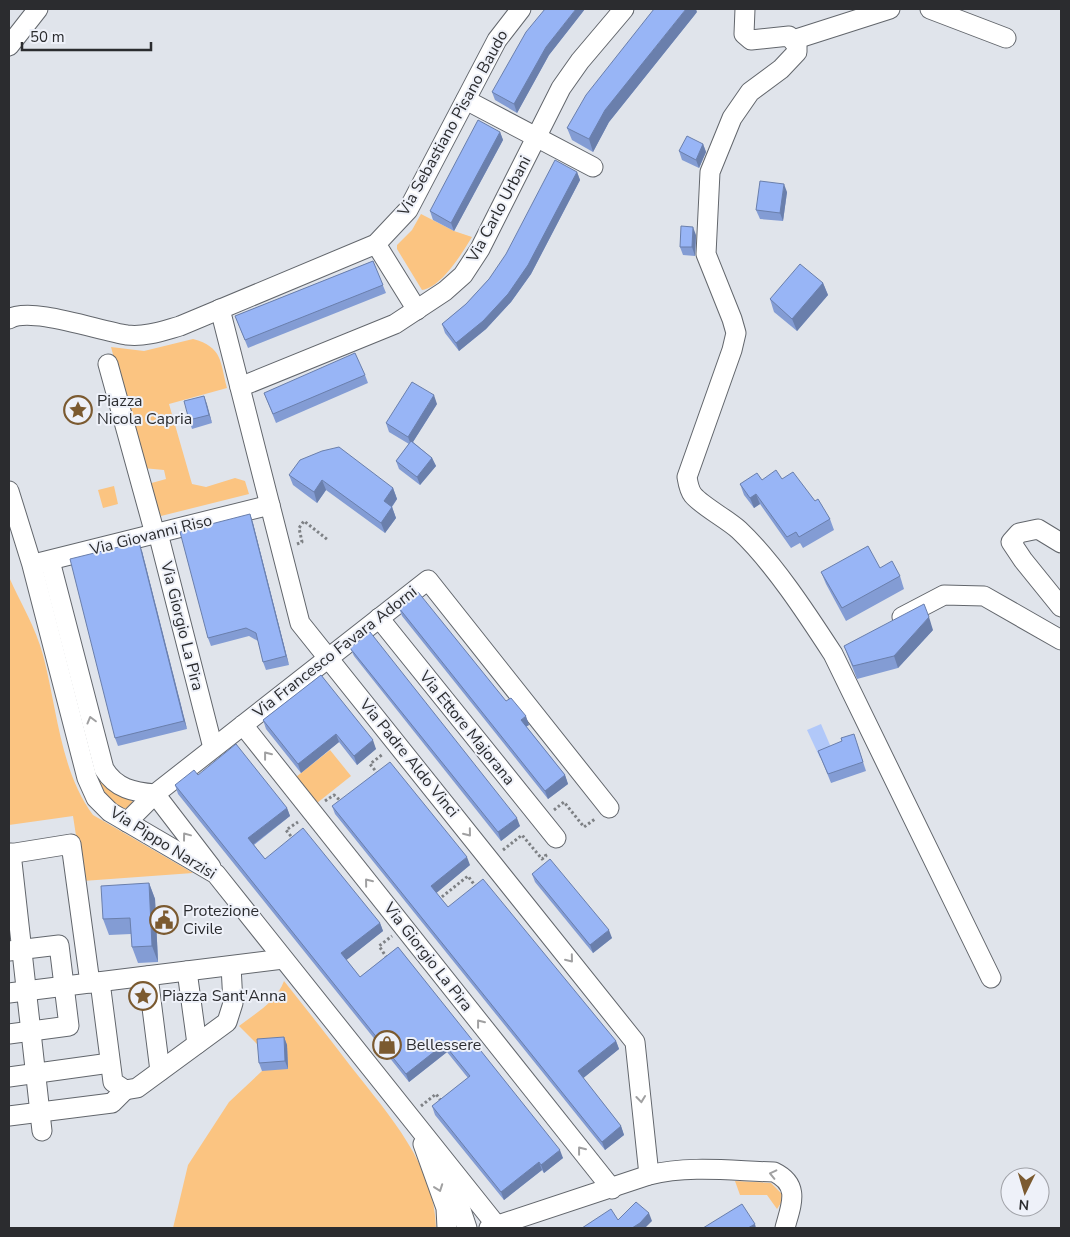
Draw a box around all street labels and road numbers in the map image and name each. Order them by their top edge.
street label: Via Sebastiano Pisano Baudo [392,26,513,221]
street label: Via Carlo Urbani [461,152,536,267]
street label: Via Giovanni Riso [87,509,214,561]
street label: Via Giorgio La Pira [155,558,209,693]
street label: Via Francesco Favara Adorni [248,581,422,724]
street label: Via Ettore Majorana [413,665,520,790]
street label: Via Padre Aldo Vinci [354,693,464,822]
street label: Via Pippo Narzisi [105,801,220,885]
street label: Via Giorgio La Pira [378,897,477,1016]

